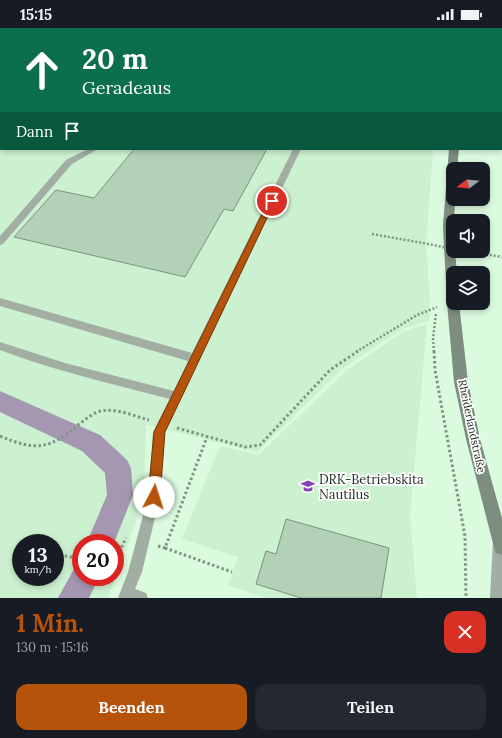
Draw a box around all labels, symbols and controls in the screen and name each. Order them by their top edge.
text: 15:15 [20,5,52,24]
text: 20 m [82,41,148,77]
icon: ahead [16,44,68,96]
text: Geradeaus [82,76,171,99]
icon: arrive [61,120,83,142]
text: Dann [16,122,53,141]
north arrow [446,162,490,206]
map controls [446,162,490,310]
pin [255,184,289,218]
icon: arrive [261,190,283,212]
button: sound [446,214,490,258]
button: layers [446,266,490,310]
street label: Rheiderlandstraße [455,378,489,474]
place label: DRK-Betriebskita Nautilus [319,471,424,503]
position arrow [133,476,175,518]
school or university icon: DRK-Betriebskita Nautilus [300,478,316,494]
speed limit sign: 20 [72,534,124,586]
text: 13 [28,542,48,567]
text: km/h [24,563,52,576]
text: 1 Min. [16,608,84,639]
button: close [444,611,486,653]
text: 130 m · 15:16 [16,639,89,656]
button: Beenden [16,684,247,730]
button: Teilen [255,684,486,730]

